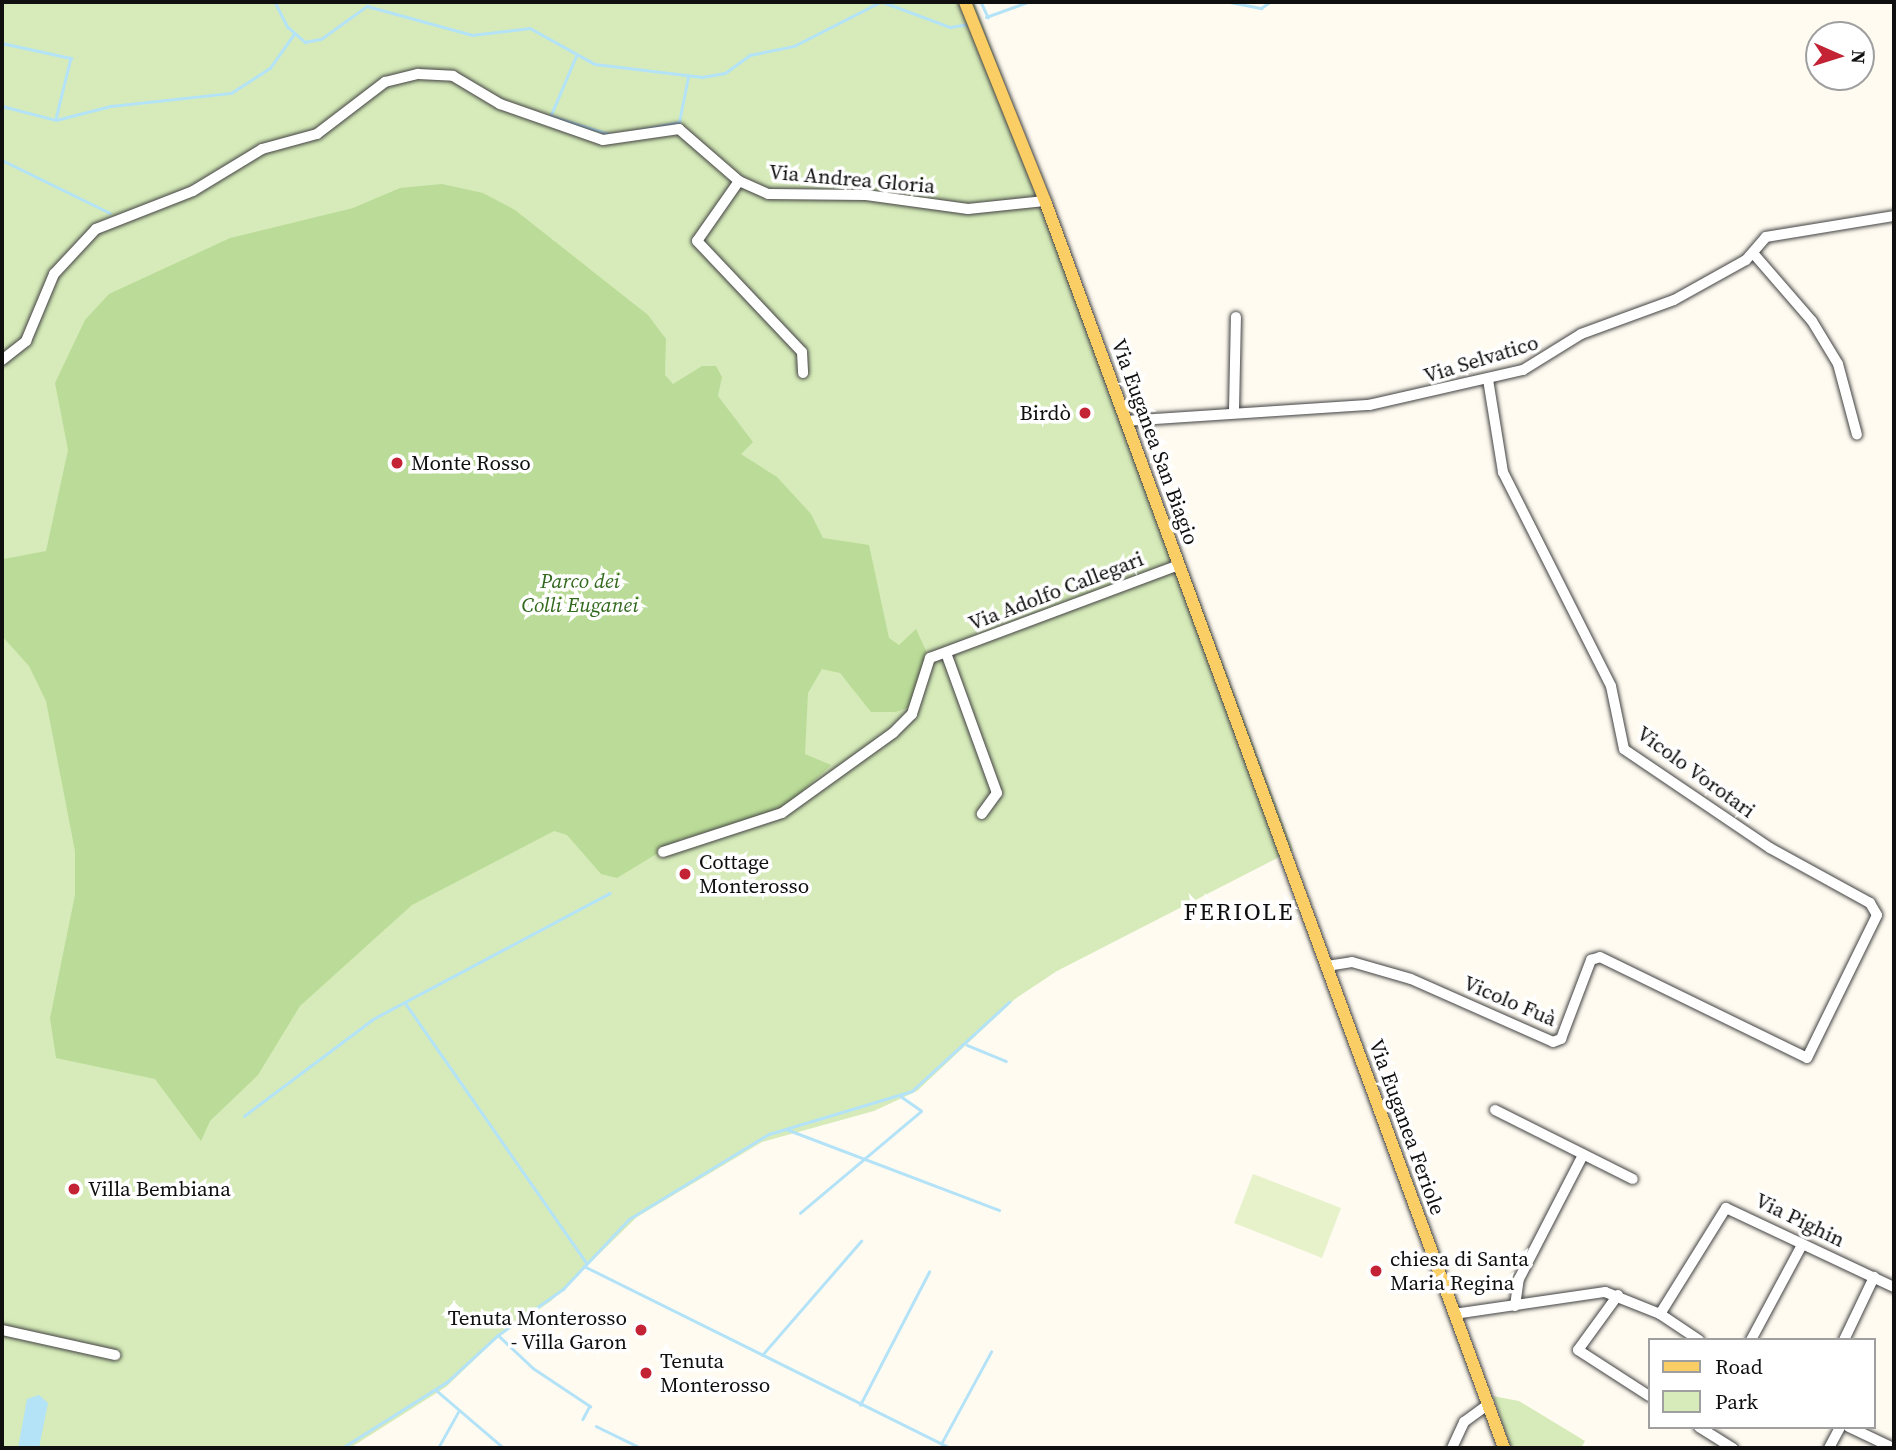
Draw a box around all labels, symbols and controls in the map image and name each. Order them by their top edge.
north arrow [1805,21,1875,91]
text: N [1846,49,1872,65]
street label: Via Andrea Gloria [768,159,936,199]
street label: Via Selvatico [1421,330,1541,388]
street label: Via Euganea San Biagio [1106,336,1204,548]
place label: Birdò [1019,400,1071,426]
marker: Birdò [1077,405,1093,421]
place label: Monte Rosso [411,450,531,476]
marker: Monte Rosso [389,455,405,471]
street label: Via Adolfo Callegari [965,546,1147,636]
park label: Parco dei Colli Euganei [521,568,639,618]
street label: Vicolo Vorotari [1632,720,1760,824]
place label: Cottage Monterosso [699,849,809,899]
marker: Cottage Monterosso [677,866,693,882]
district label: FERIOLE [1184,898,1294,926]
street label: Vicolo Fuà [1460,970,1560,1032]
street label: Via Euganea Feriole [1363,1036,1451,1218]
place label: Villa Bembiana [88,1176,231,1202]
marker: Villa Bembiana [66,1181,82,1197]
street label: Via Pighin [1751,1188,1849,1252]
place label: chiesa di Santa Maria Regina [1390,1246,1529,1296]
marker: chiesa di Santa Maria Regina [1368,1263,1384,1279]
place label: Tenuta Monterosso - Villa Garon [448,1305,627,1355]
marker: Tenuta Monterosso - Villa Garon [633,1322,649,1338]
legend [1647,1338,1875,1429]
place label: Tenuta Monterosso [660,1348,770,1398]
text: Road [1715,1352,1763,1381]
marker: Tenuta Monterosso [638,1365,654,1381]
text: Park [1715,1387,1758,1416]

